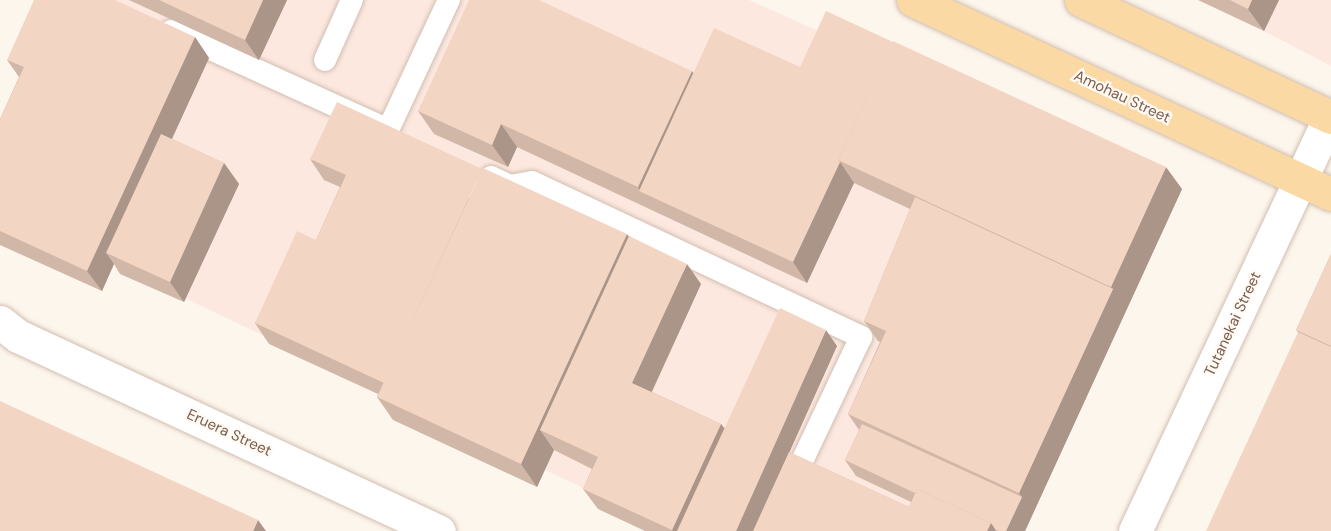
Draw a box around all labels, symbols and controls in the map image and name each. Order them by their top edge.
street label: Amohau Street [1071,67,1173,127]
street label: Tutanekai Street [1201,269,1265,379]
street label: Eruera Street [184,406,274,460]

